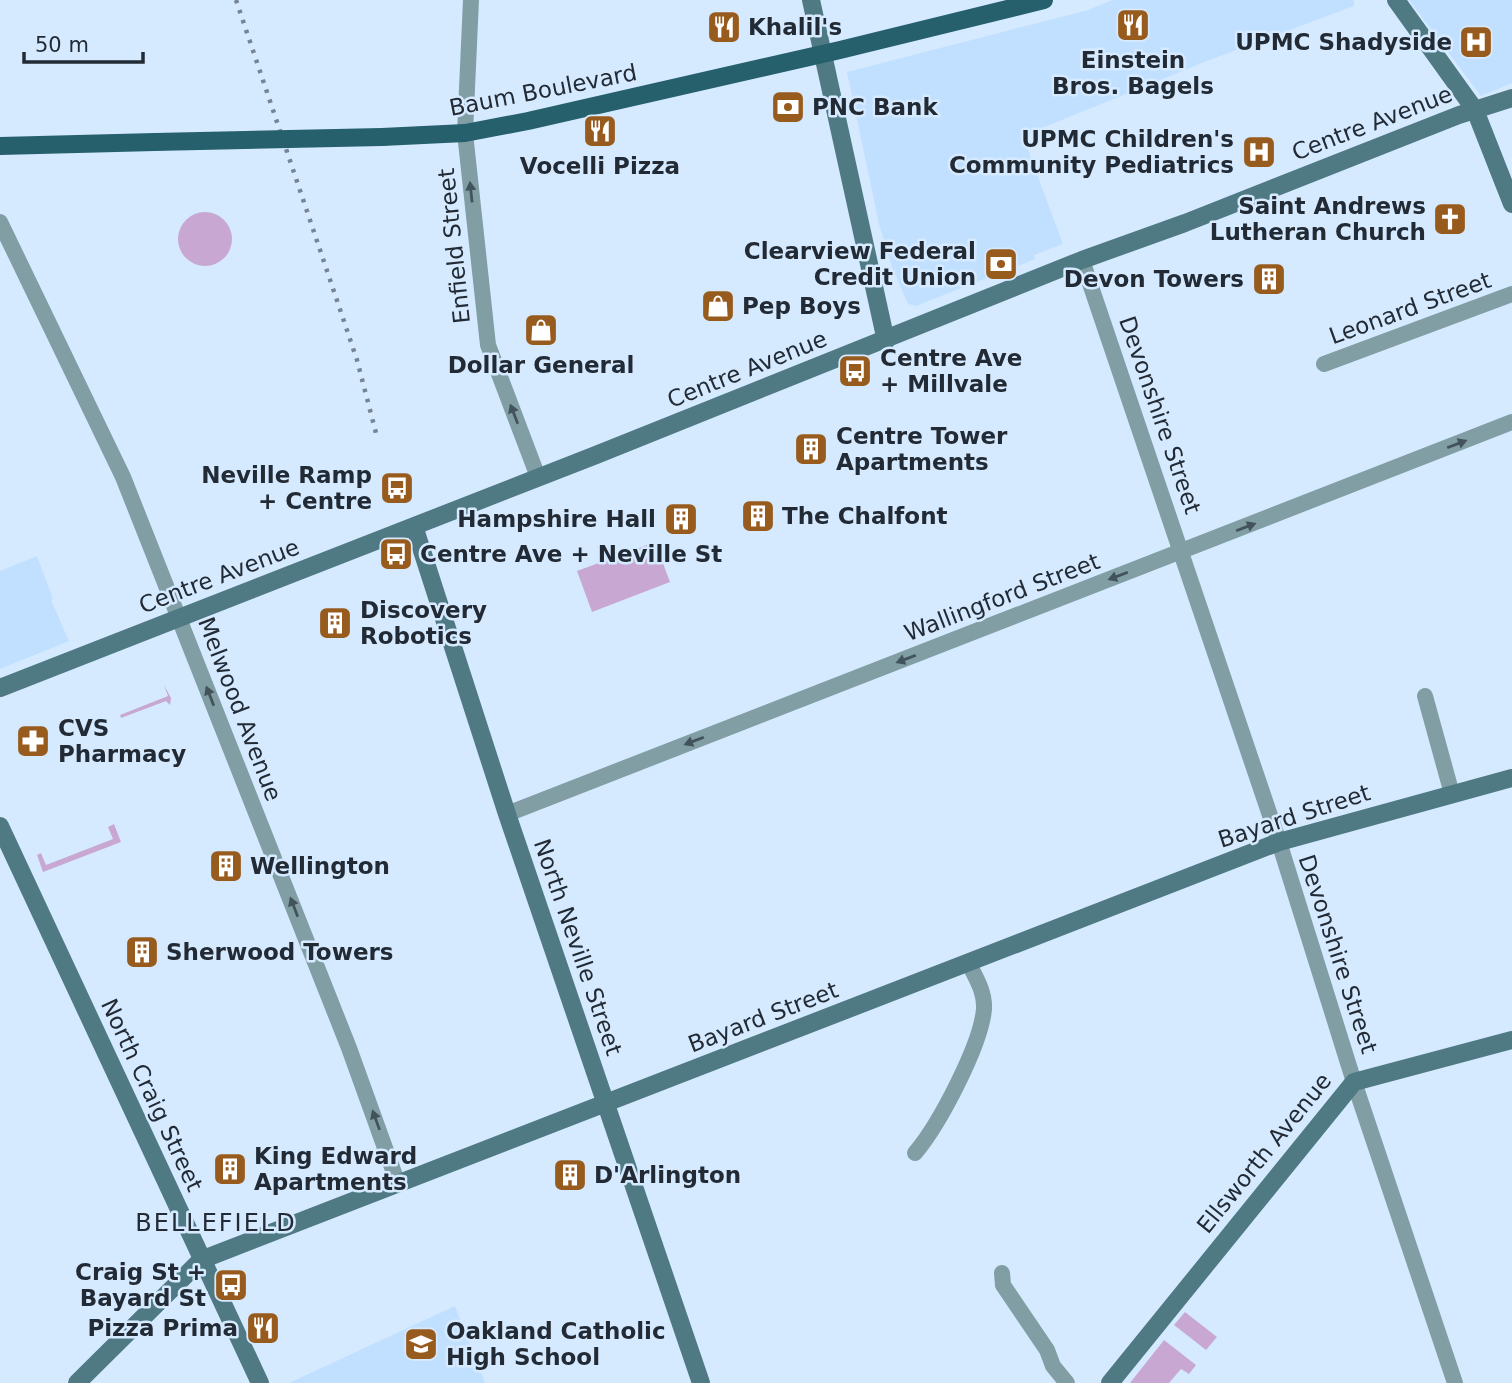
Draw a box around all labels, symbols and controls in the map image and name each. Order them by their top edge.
restaurant icon: Einstein Bros. Bagels [1114,6,1152,44]
restaurant icon: Khalil's [705,8,743,46]
place label: Khalil's [748,14,842,40]
scale bar [24,21,144,65]
hospital icon: UPMC Shadyside [1457,23,1495,61]
place label: UPMC Shadyside [1235,29,1452,55]
text: 50 m [35,33,89,57]
place label: Einstein Bros. Bagels [1052,47,1214,99]
street label: Baum Boulevard [447,59,639,121]
street label: Centre Avenue [1288,80,1456,166]
bank icon: PNC Bank [769,88,807,126]
place label: PNC Bank [812,94,938,120]
restaurant icon: Vocelli Pizza [581,112,619,150]
place label: UPMC Children's Community Pediatrics [949,126,1234,178]
hospital icon: UPMC Children's Community Pediatrics [1240,133,1278,171]
place label: Vocelli Pizza [520,153,680,179]
street label: Enfield Street [433,167,475,325]
one-way arrow [465,181,476,203]
place label: Saint Andrews Lutheran Church [1210,193,1426,245]
church icon: Saint Andrews Lutheran Church [1431,200,1469,238]
place label: Clearview Federal Credit Union [744,238,976,290]
bank icon: Clearview Federal Credit Union [982,245,1020,283]
building icon: Devon Towers [1250,260,1288,298]
place label: Devon Towers [1064,266,1244,292]
street label: Leonard Street [1326,267,1494,349]
shop icon: Pep Boys [699,287,737,325]
place label: Pep Boys [742,293,861,319]
shop icon: Dollar General [522,311,560,349]
street label: Devonshire Street [1114,313,1206,517]
street label: Centre Avenue [663,325,831,413]
place label: Centre Ave + Millvale [880,345,1022,397]
place label: Dollar General [448,352,634,378]
bus stop icon: Centre Ave + Millvale [836,352,874,390]
one-way arrow [509,403,520,424]
place label: Centre Tower Apartments [836,423,1008,475]
building icon: Centre Tower Apartments [792,430,830,468]
one-way arrow [1447,438,1468,449]
place label: Neville Ramp + Centre [201,462,372,514]
bus stop icon: Neville Ramp + Centre [378,469,416,507]
building icon: The Chalfont [739,497,777,535]
building icon: Hampshire Hall [662,500,700,538]
place label: The Chalfont [782,503,948,529]
place label: Hampshire Hall [457,506,656,532]
one-way arrow [1235,521,1256,532]
street label: Centre Avenue [135,533,303,619]
bus stop icon: Centre Ave + Neville St [377,535,415,573]
place label: Centre Ave + Neville St [420,541,722,567]
street label: Wallingford Street [901,548,1103,646]
one-way arrow [1108,571,1129,582]
place label: Discovery Robotics [360,597,487,649]
building icon: Discovery Robotics [316,604,354,642]
street label: Melwood Avenue [193,613,287,805]
one-way arrow [896,653,917,664]
one-way arrow [205,685,216,706]
place label: CVS Pharmacy [58,715,186,767]
pharmacy icon: CVS Pharmacy [14,722,52,760]
one-way arrow [684,736,705,747]
street label: Bayard Street [1215,779,1373,853]
street label: North Neville Street [529,835,627,1059]
building icon: Wellington [207,847,245,885]
street label: Devonshire Street [1294,851,1382,1057]
place label: Wellington [250,853,390,879]
one-way arrow [288,897,299,918]
building icon: Sherwood Towers [123,933,161,971]
place label: Sherwood Towers [166,939,394,965]
street label: Bayard Street [684,976,842,1058]
street label: North Craig Street [96,995,208,1195]
street label: Ellsworth Avenue [1192,1068,1336,1238]
one-way arrow [370,1109,381,1130]
place label: King Edward Apartments [254,1143,417,1195]
building icon: King Edward Apartments [211,1150,249,1188]
building icon: D'Arlington [551,1156,589,1194]
place label: D'Arlington [594,1162,741,1188]
district label: BELLEFIELD [135,1209,297,1237]
place label: Craig St + Bayard St [75,1259,206,1311]
bus stop icon: Craig St + Bayard St [212,1266,250,1304]
restaurant icon: Pizza Prima [244,1309,282,1347]
place label: Pizza Prima [87,1315,238,1341]
place label: Oakland Catholic High School [446,1318,666,1370]
school or university icon: Oakland Catholic High School [402,1325,440,1363]

